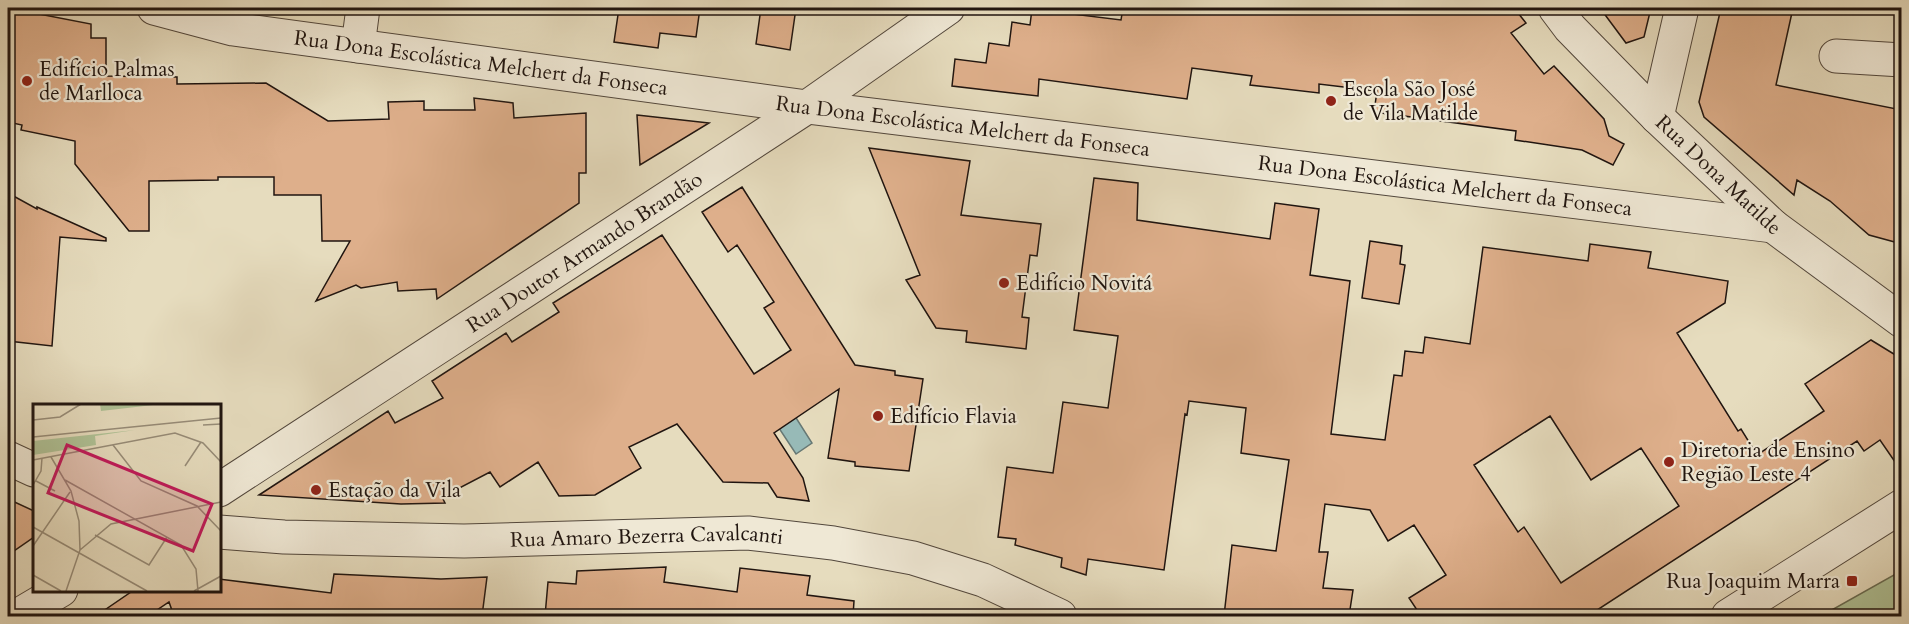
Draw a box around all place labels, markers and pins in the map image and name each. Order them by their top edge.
place label: Edifício Palmas de Marlloca [39,55,175,108]
marker: Edifício Palmas de Marlloca [20,74,34,88]
place label: Escola São José de Vila Matilde [1343,75,1478,128]
marker: Escola São José de Vila Matilde [1324,94,1338,108]
place label: Edifício Novitá [1016,269,1152,298]
marker: Edifício Novitá [997,276,1011,290]
place label: Edifício Flavia [890,402,1017,431]
marker: Edifício Flavia [871,409,885,423]
place label: Diretoria de Ensino Região Leste 4 [1681,436,1855,489]
marker: Diretoria de Ensino Região Leste 4 [1662,455,1676,469]
place label: Estação da Vila [328,476,461,505]
marker: Estação da Vila [309,483,323,497]
place label: Rua Joaquim Marra [1666,567,1840,596]
marker: Rua Joaquim Marra [1845,574,1859,588]

